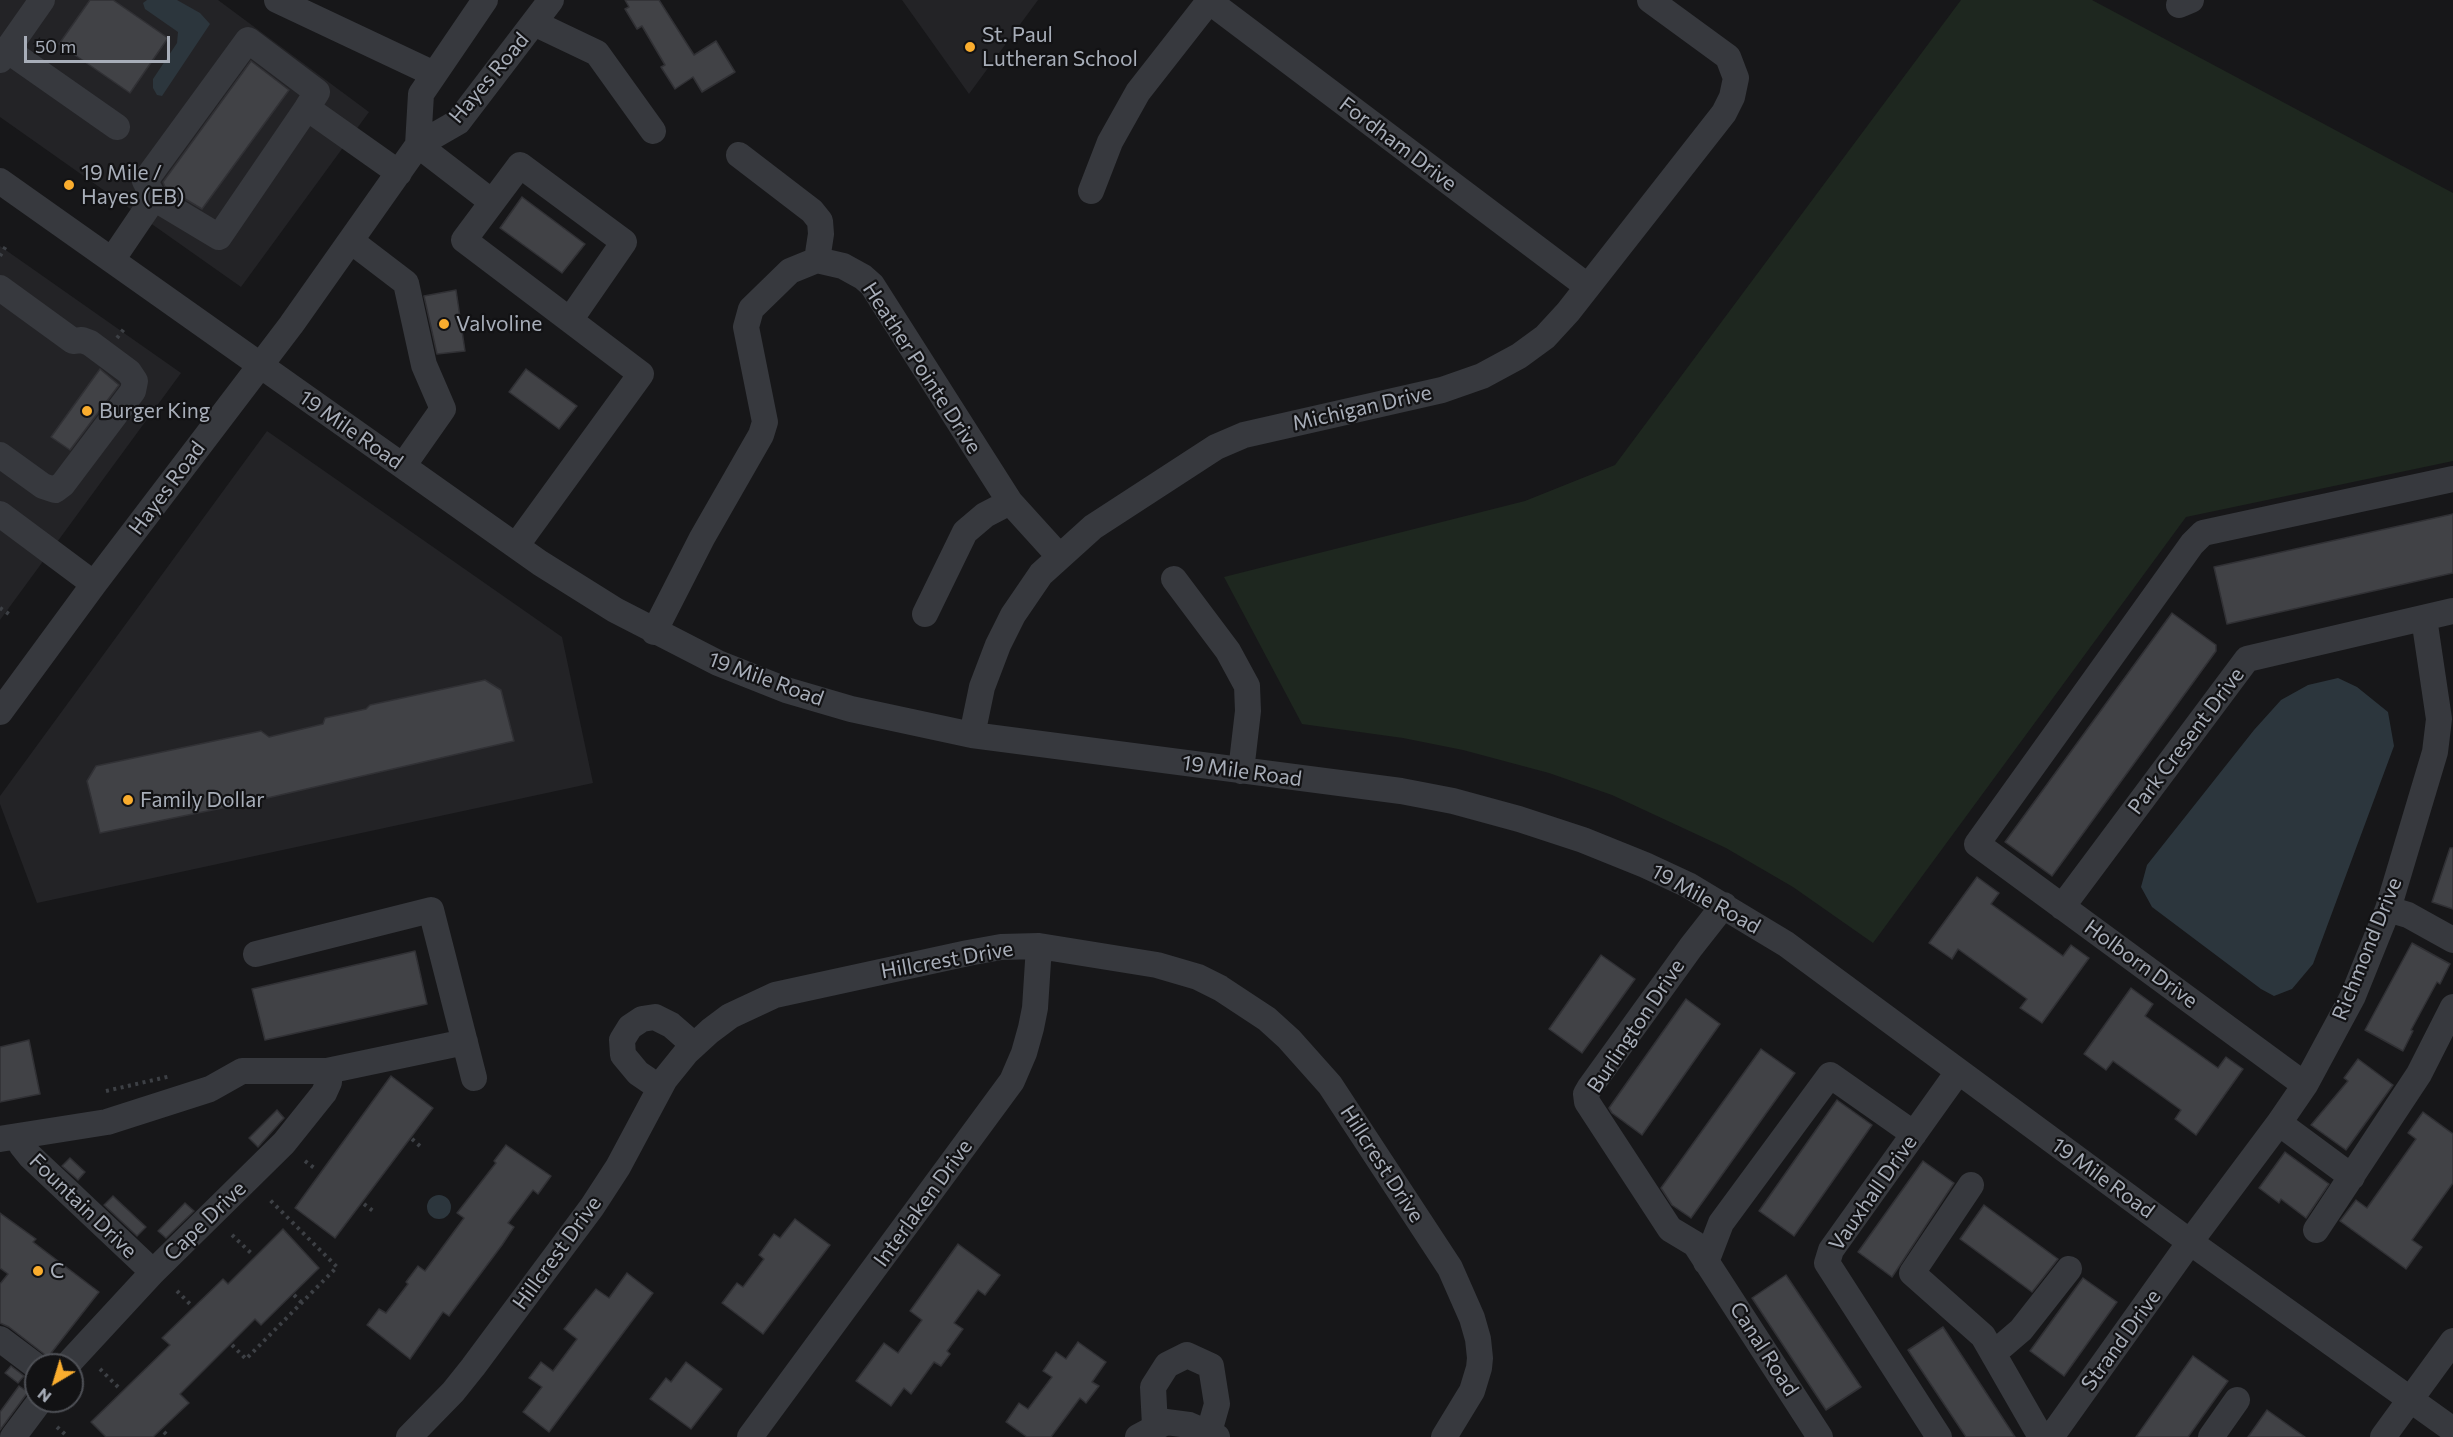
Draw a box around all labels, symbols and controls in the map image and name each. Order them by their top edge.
place label: St. Paul Lutheran School [982,22,1138,72]
scale bar [27,24,172,62]
street label: Hayes Road [444,28,534,128]
text: 50 m [35,35,76,57]
marker: St. Paul Lutheran School [963,40,977,54]
street label: Fordham Drive [1334,92,1462,196]
place label: 19 Mile / Hayes (EB) [81,160,184,210]
marker: 19 Mile / Hayes (EB) [62,178,76,192]
street label: Heather Pointe Drive [857,278,987,458]
place label: Valvoline [456,311,542,337]
marker: Valvoline [437,317,451,331]
street label: Michigan Drive [1290,380,1434,436]
street label: 19 Mile Road [294,385,408,475]
place label: Burger King [99,398,210,424]
marker: Burger King [80,404,94,418]
street label: Hayes Road [124,436,210,540]
street label: 19 Mile Road [705,647,827,711]
street label: Park Cresent Drive [2123,663,2249,819]
street label: 19 Mile Road [1180,750,1304,792]
place label: Family Dollar [140,787,265,813]
marker: Family Dollar [121,793,135,807]
street label: 19 Mile Road [1647,859,1765,939]
street label: Richmond Drive [2327,874,2407,1024]
street label: Holborn Drive [2079,914,2203,1014]
street label: Hillcrest Drive [879,936,1015,984]
street label: Burlington Drive [1582,954,1690,1098]
street label: Hillcrest Drive [1335,1101,1429,1227]
street label: Vauxhall Drive [1824,1130,1922,1256]
street label: 19 Mile Road [2047,1132,2159,1224]
street label: Interlaken Drive [868,1135,978,1271]
street label: Fountain Drive [24,1148,142,1264]
street label: Cape Drive [159,1176,251,1266]
street label: Hillcrest Drive [507,1191,607,1315]
place label: C [50,1258,64,1284]
marker: C [31,1264,45,1278]
street label: Strand Drive [2076,1285,2166,1395]
street label: Canal Road [1724,1297,1804,1401]
north arrow [24,1353,84,1413]
text: N [33,1385,54,1407]

